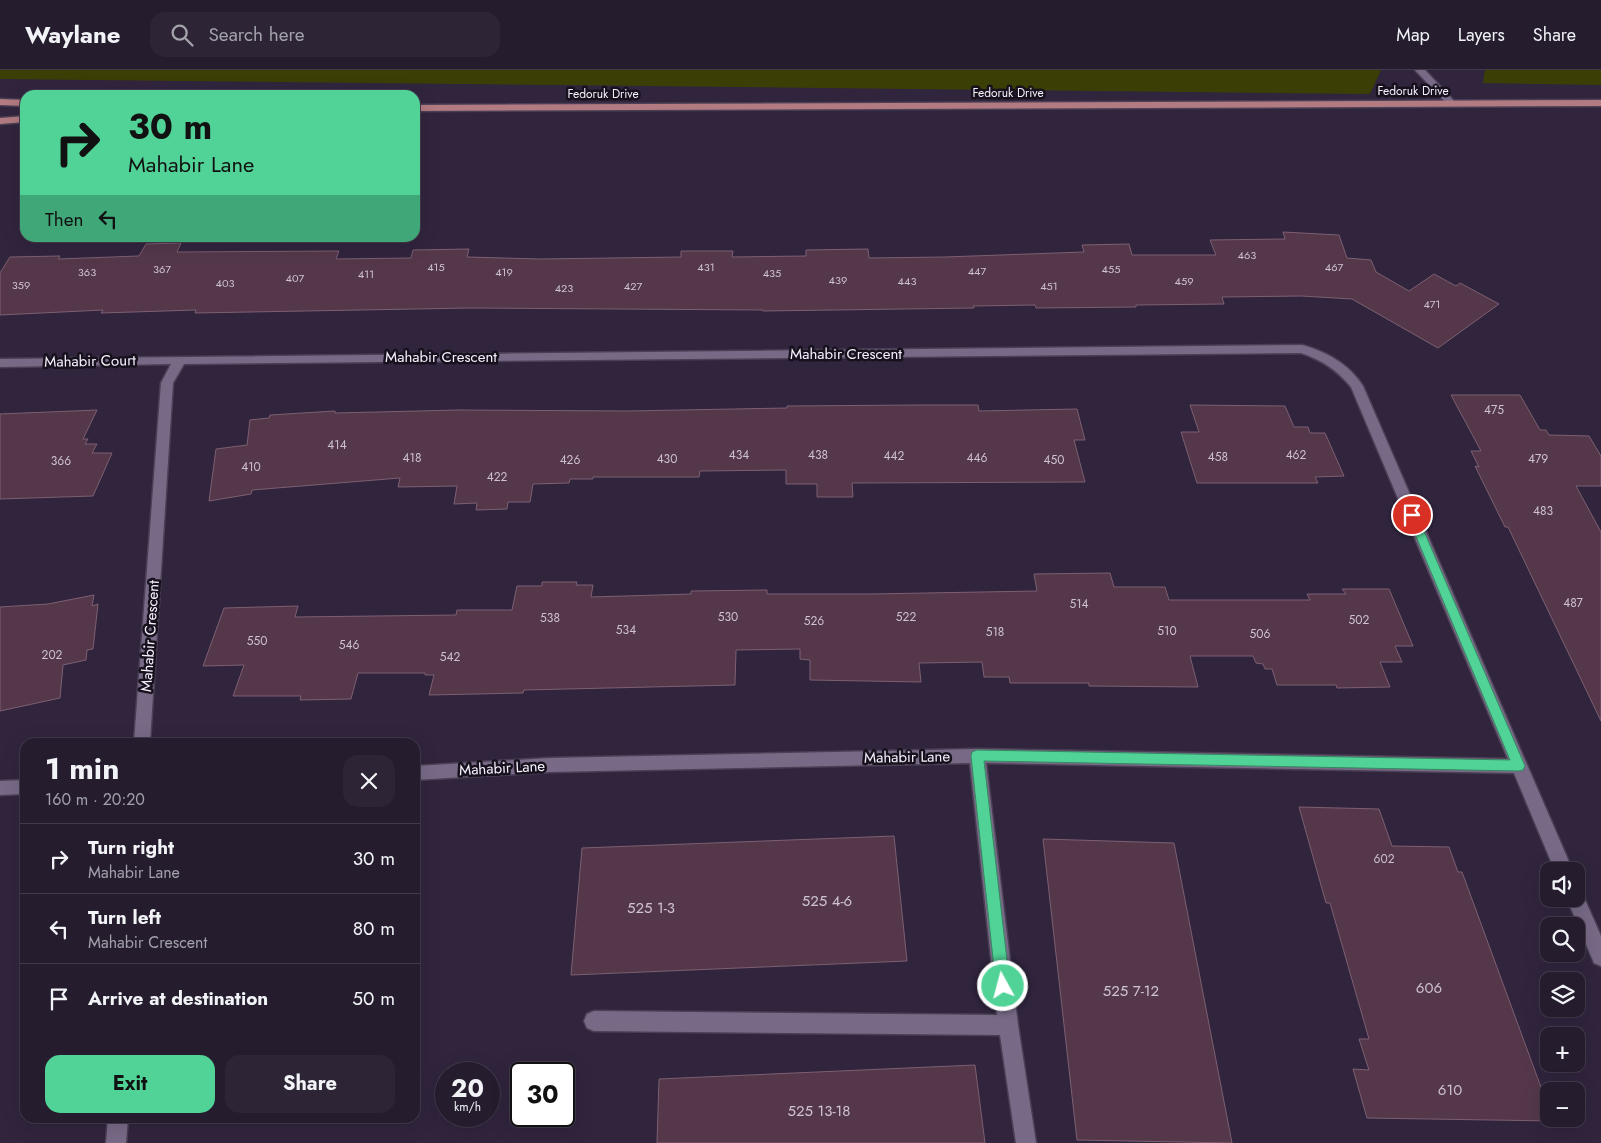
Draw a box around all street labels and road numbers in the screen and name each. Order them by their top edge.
street label: Fedoruk Drive [1377,82,1449,100]
street label: Fedoruk Drive [972,84,1044,102]
street label: Fedoruk Drive [567,85,639,103]
street label: Mahabir Crescent [790,343,902,365]
street label: Mahabir Crescent [385,346,497,368]
street label: Mahabir Court [44,349,136,373]
street label: Mahabir Crescent [135,579,165,693]
street label: Mahabir Lane [864,745,951,769]
street label: Mahabir Lane [458,755,546,781]

